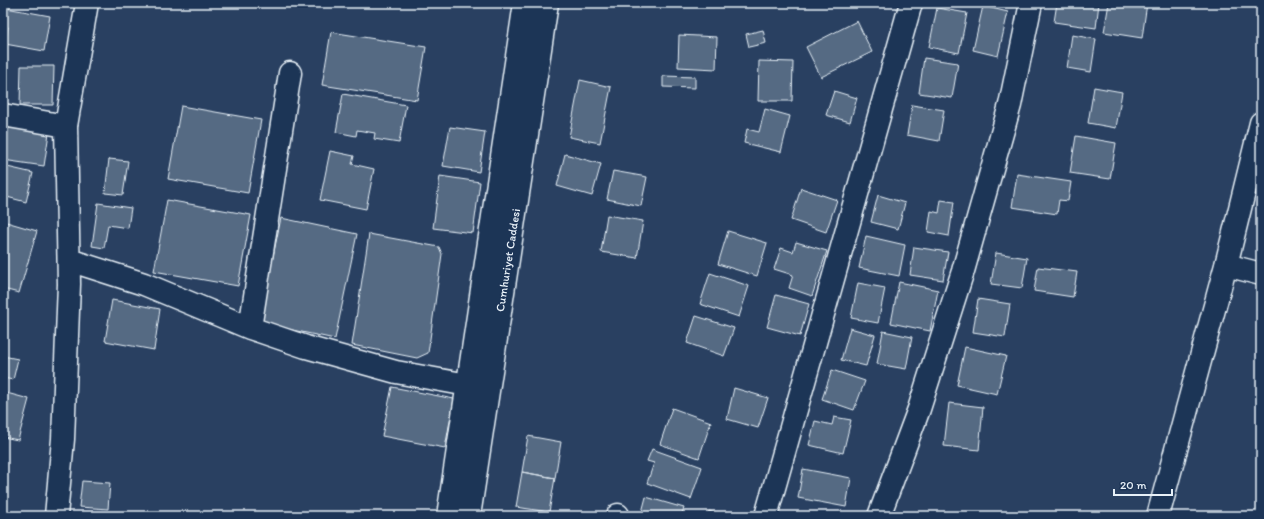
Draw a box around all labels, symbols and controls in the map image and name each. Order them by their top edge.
street label: Cumhuriyet Caddesi [493,207,523,313]
scale bar [1114,471,1172,497]
text: 20 m [1120,478,1147,492]

